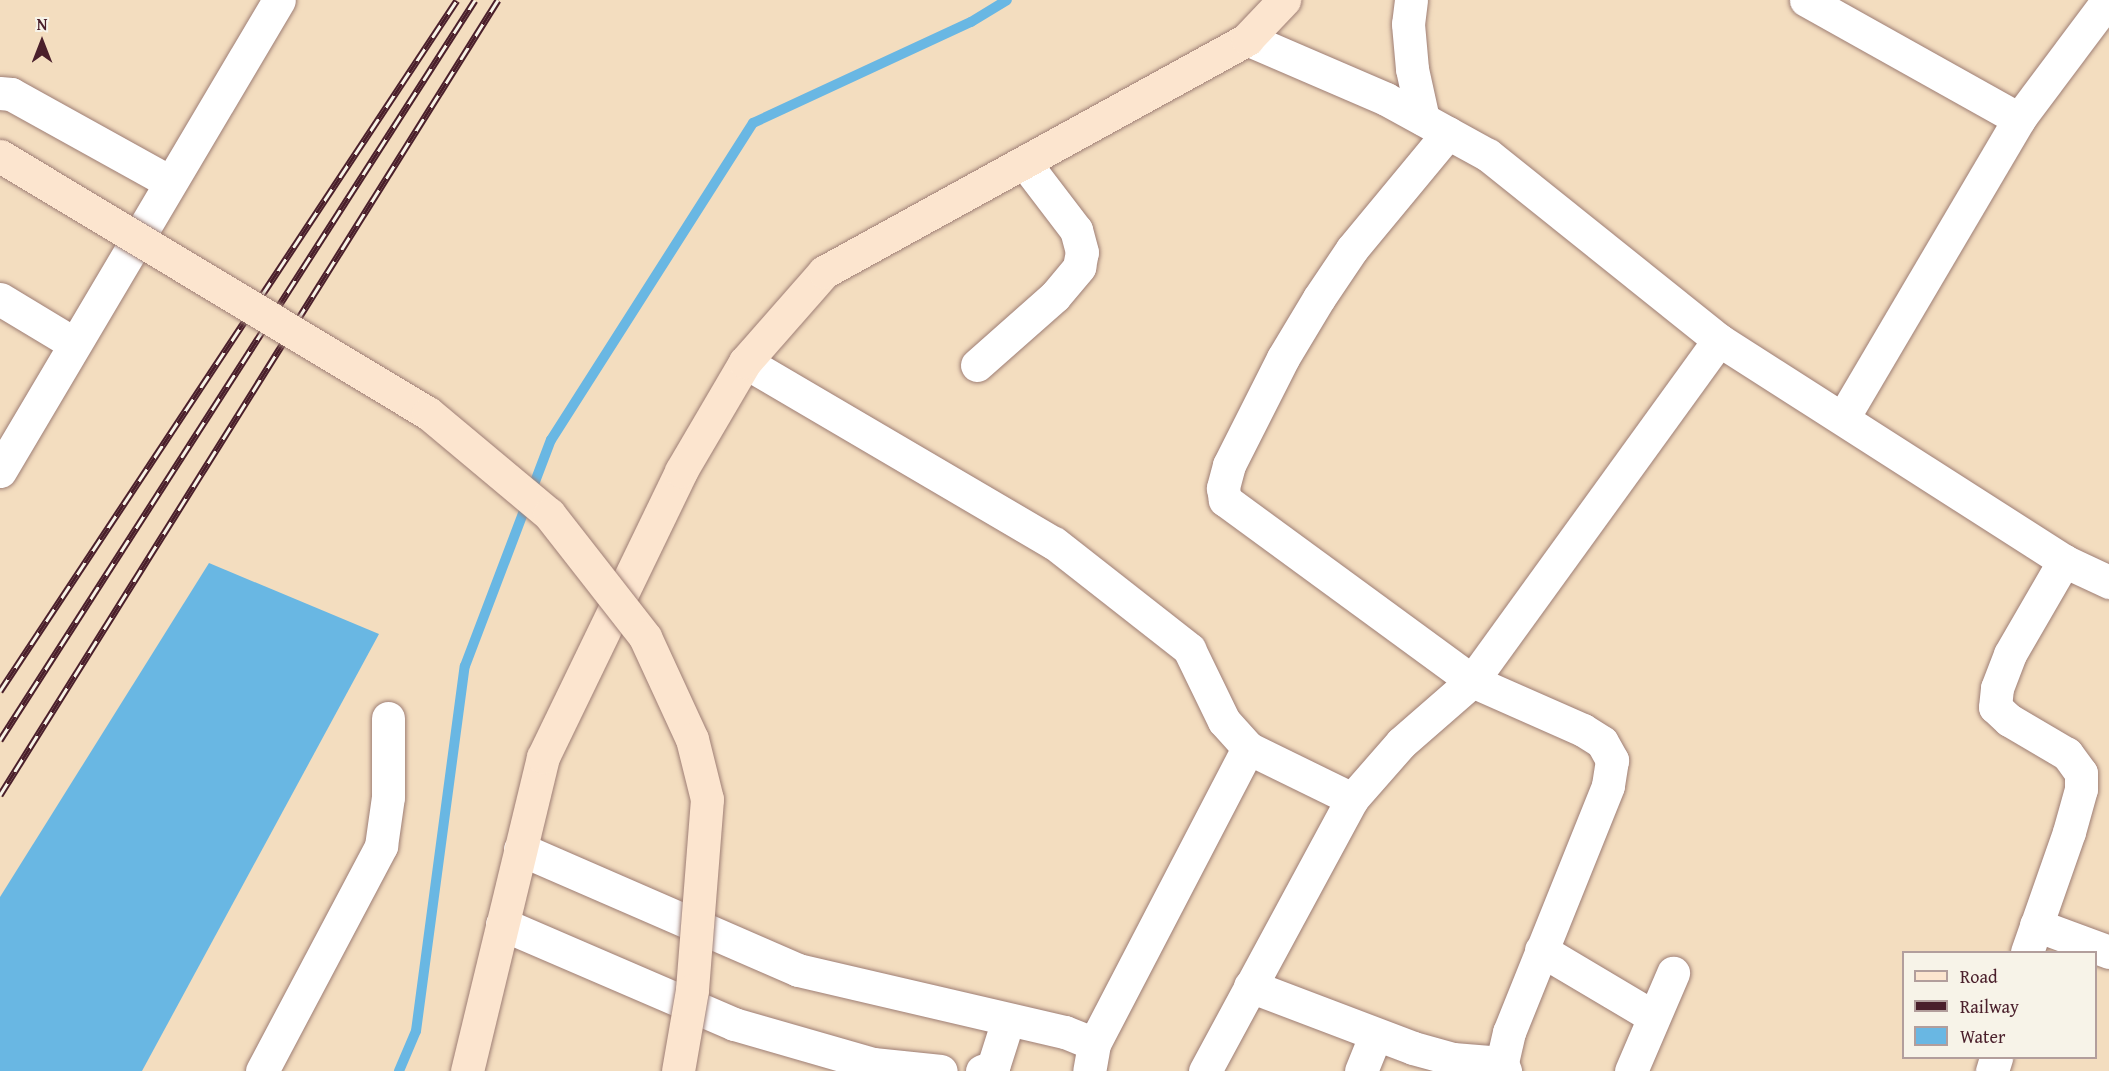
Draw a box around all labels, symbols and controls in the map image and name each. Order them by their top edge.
north arrow [12,12,72,72]
text: N [37,12,47,36]
legend [1902,951,2097,1059]
text: Road [1960,963,1998,990]
text: Railway [1960,993,2019,1020]
text: Water [1960,1023,2005,1050]

